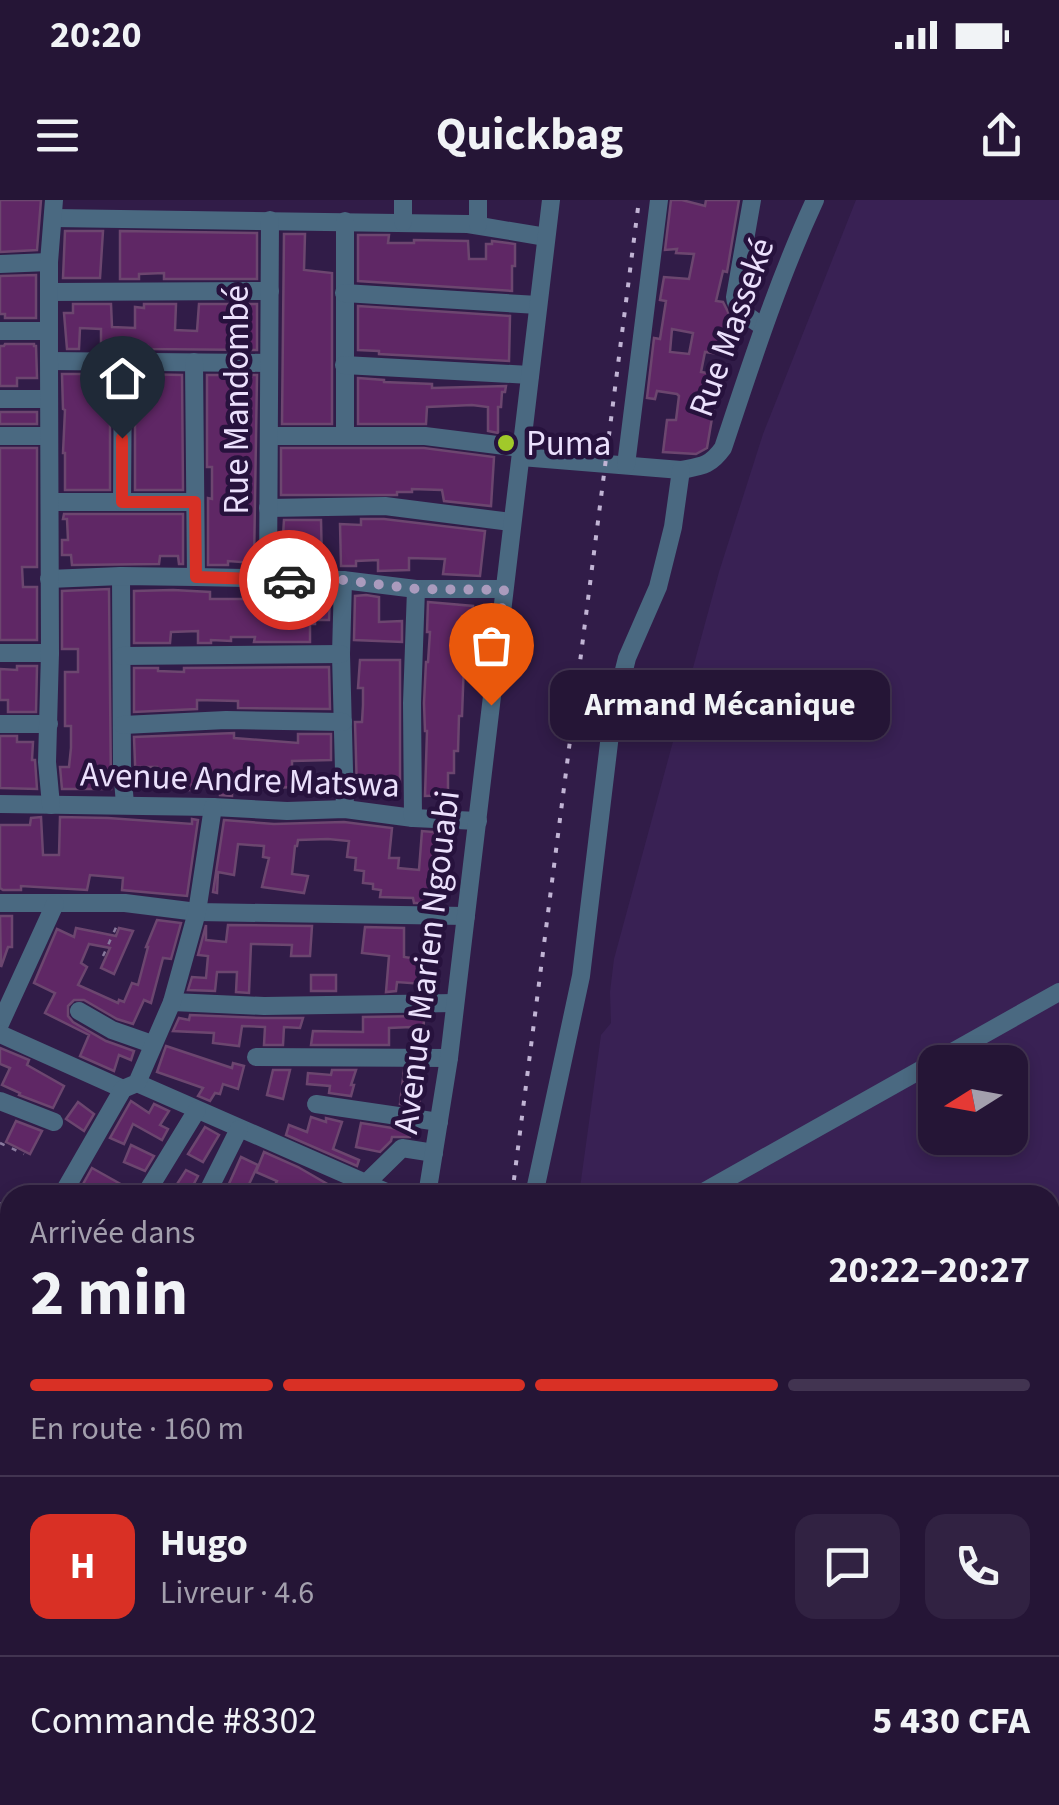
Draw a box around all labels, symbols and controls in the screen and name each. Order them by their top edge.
text: 20:20 [50,8,142,62]
text: Quickbag [436,103,623,167]
icon: menu [30,108,85,163]
icon: share [974,108,1029,163]
street label: Rue Masseké [676,231,787,424]
street label: Rue Mandombé [212,285,262,515]
pin [80,336,165,439]
icon: home [95,351,150,406]
place label: Puma [526,419,612,469]
marker: Puma [495,432,517,454]
courier [239,530,339,630]
icon: car [262,553,317,608]
pin [449,603,534,706]
icon: bag [464,618,519,673]
callout: Armand Mécanique [551,670,891,740]
text: Armand Mécanique [584,682,856,728]
street label: Avenue Andre Matswa [79,749,401,811]
street label: Avenue Marien Ngouabi [381,788,473,1137]
north arrow [918,1045,1028,1155]
map controls [918,1045,1028,1155]
text: Arrivée dans [30,1210,195,1256]
text: 20:22–20:27 [828,1243,1030,1297]
text: 2 min [30,1247,188,1340]
text: En route · 160 m [30,1406,244,1452]
button: chat [795,1514,900,1619]
button: phone [925,1514,1030,1619]
text: Hugo [160,1516,248,1570]
text: H [70,1539,95,1593]
text: Livreur · 4.6 [160,1570,314,1616]
text: Commande #8302 [30,1694,317,1748]
text: 5 430 CFA [872,1694,1030,1748]

